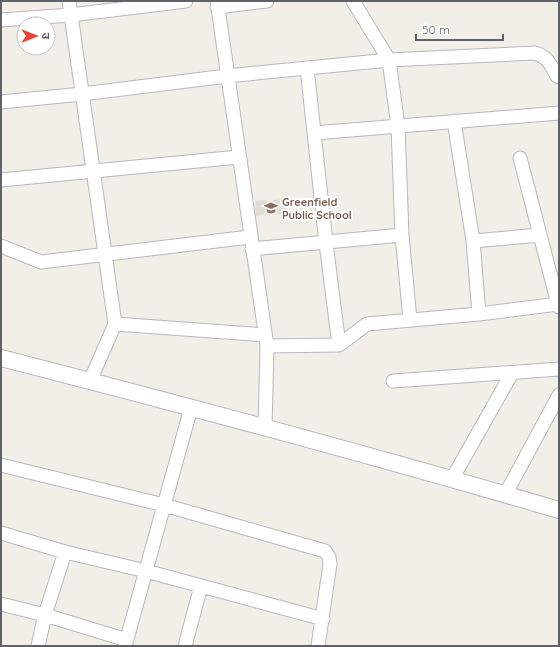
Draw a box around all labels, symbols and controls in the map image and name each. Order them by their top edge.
north arrow [16,16,56,56]
scale bar [416,16,503,42]
text: 50 m [422,22,450,37]
text: उ [39,33,53,40]
place label: Greenfield Public School [282,195,352,222]
school or university icon: Greenfield Public School [263,200,279,216]

